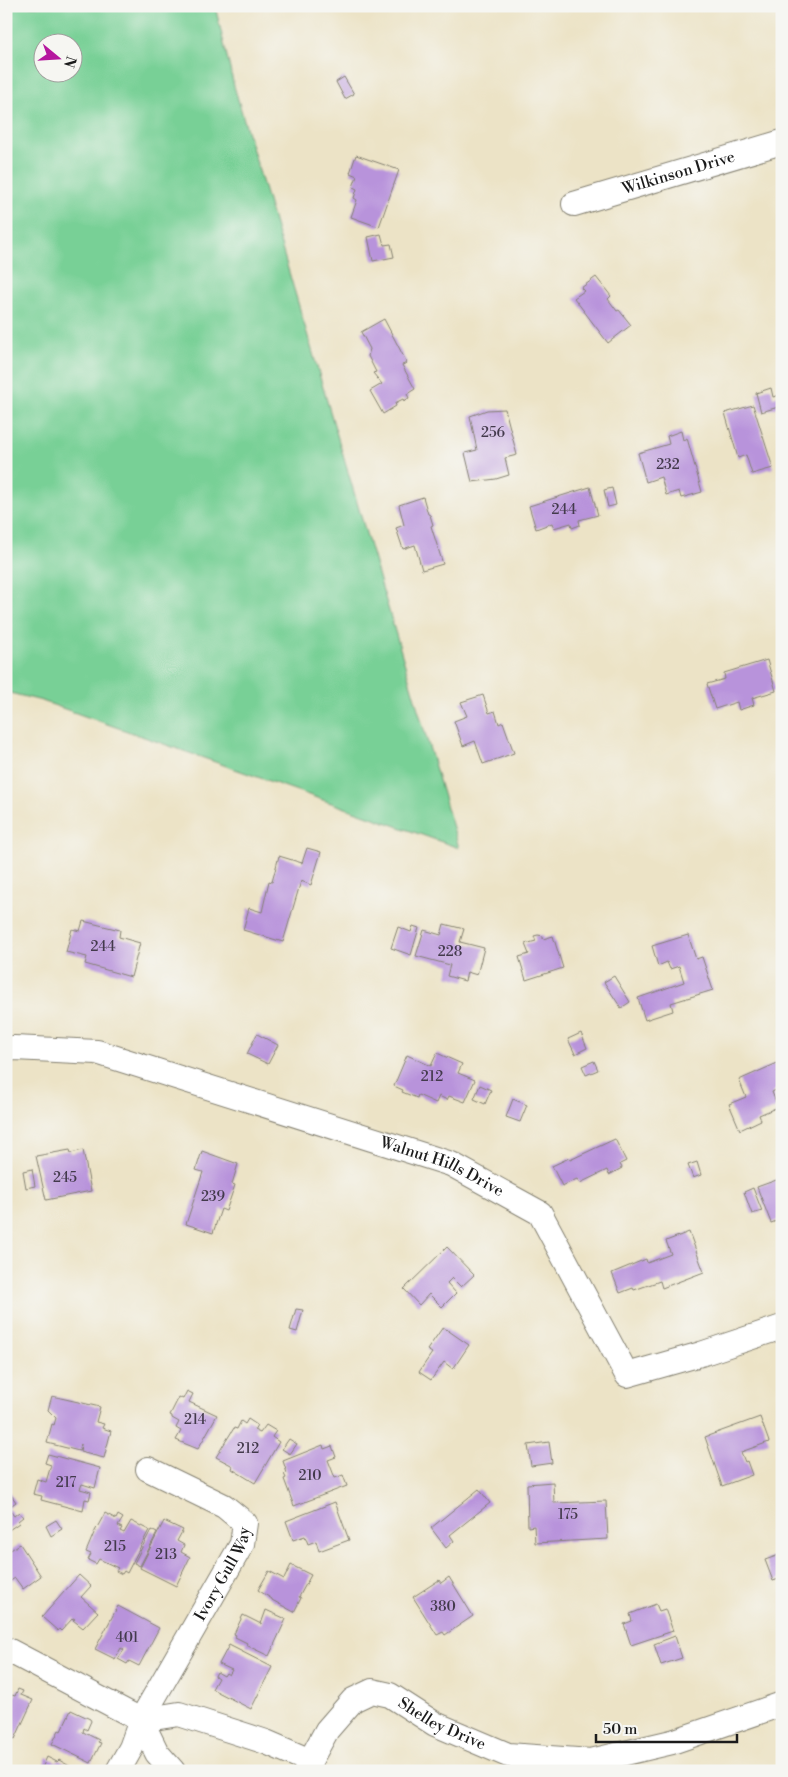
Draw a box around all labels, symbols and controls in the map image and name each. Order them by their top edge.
north arrow [32,32,82,82]
text: N [59,54,80,70]
street label: Wilkinson Drive [619,147,737,199]
house number: 256 [481,424,506,442]
house number: 232 [656,456,680,474]
house number: 244 [551,501,577,519]
house number: 244 [90,938,116,956]
house number: 228 [438,943,462,961]
house number: 212 [421,1068,443,1086]
street label: Walnut Hills Drive [377,1132,507,1201]
house number: 245 [53,1169,77,1187]
house number: 239 [201,1188,225,1206]
house number: 214 [184,1411,206,1429]
house number: 212 [237,1440,259,1458]
house number: 210 [298,1467,322,1485]
house number: 217 [56,1474,76,1492]
house number: 175 [558,1506,578,1524]
street label: Ivory Gull Way [190,1526,254,1625]
house number: 215 [104,1538,126,1556]
house number: 213 [155,1546,177,1564]
house number: 380 [430,1598,456,1616]
house number: 401 [115,1629,139,1647]
street label: Shelley Drive [394,1693,489,1754]
scale bar [596,1712,737,1744]
text: 50 m [603,1720,637,1739]

